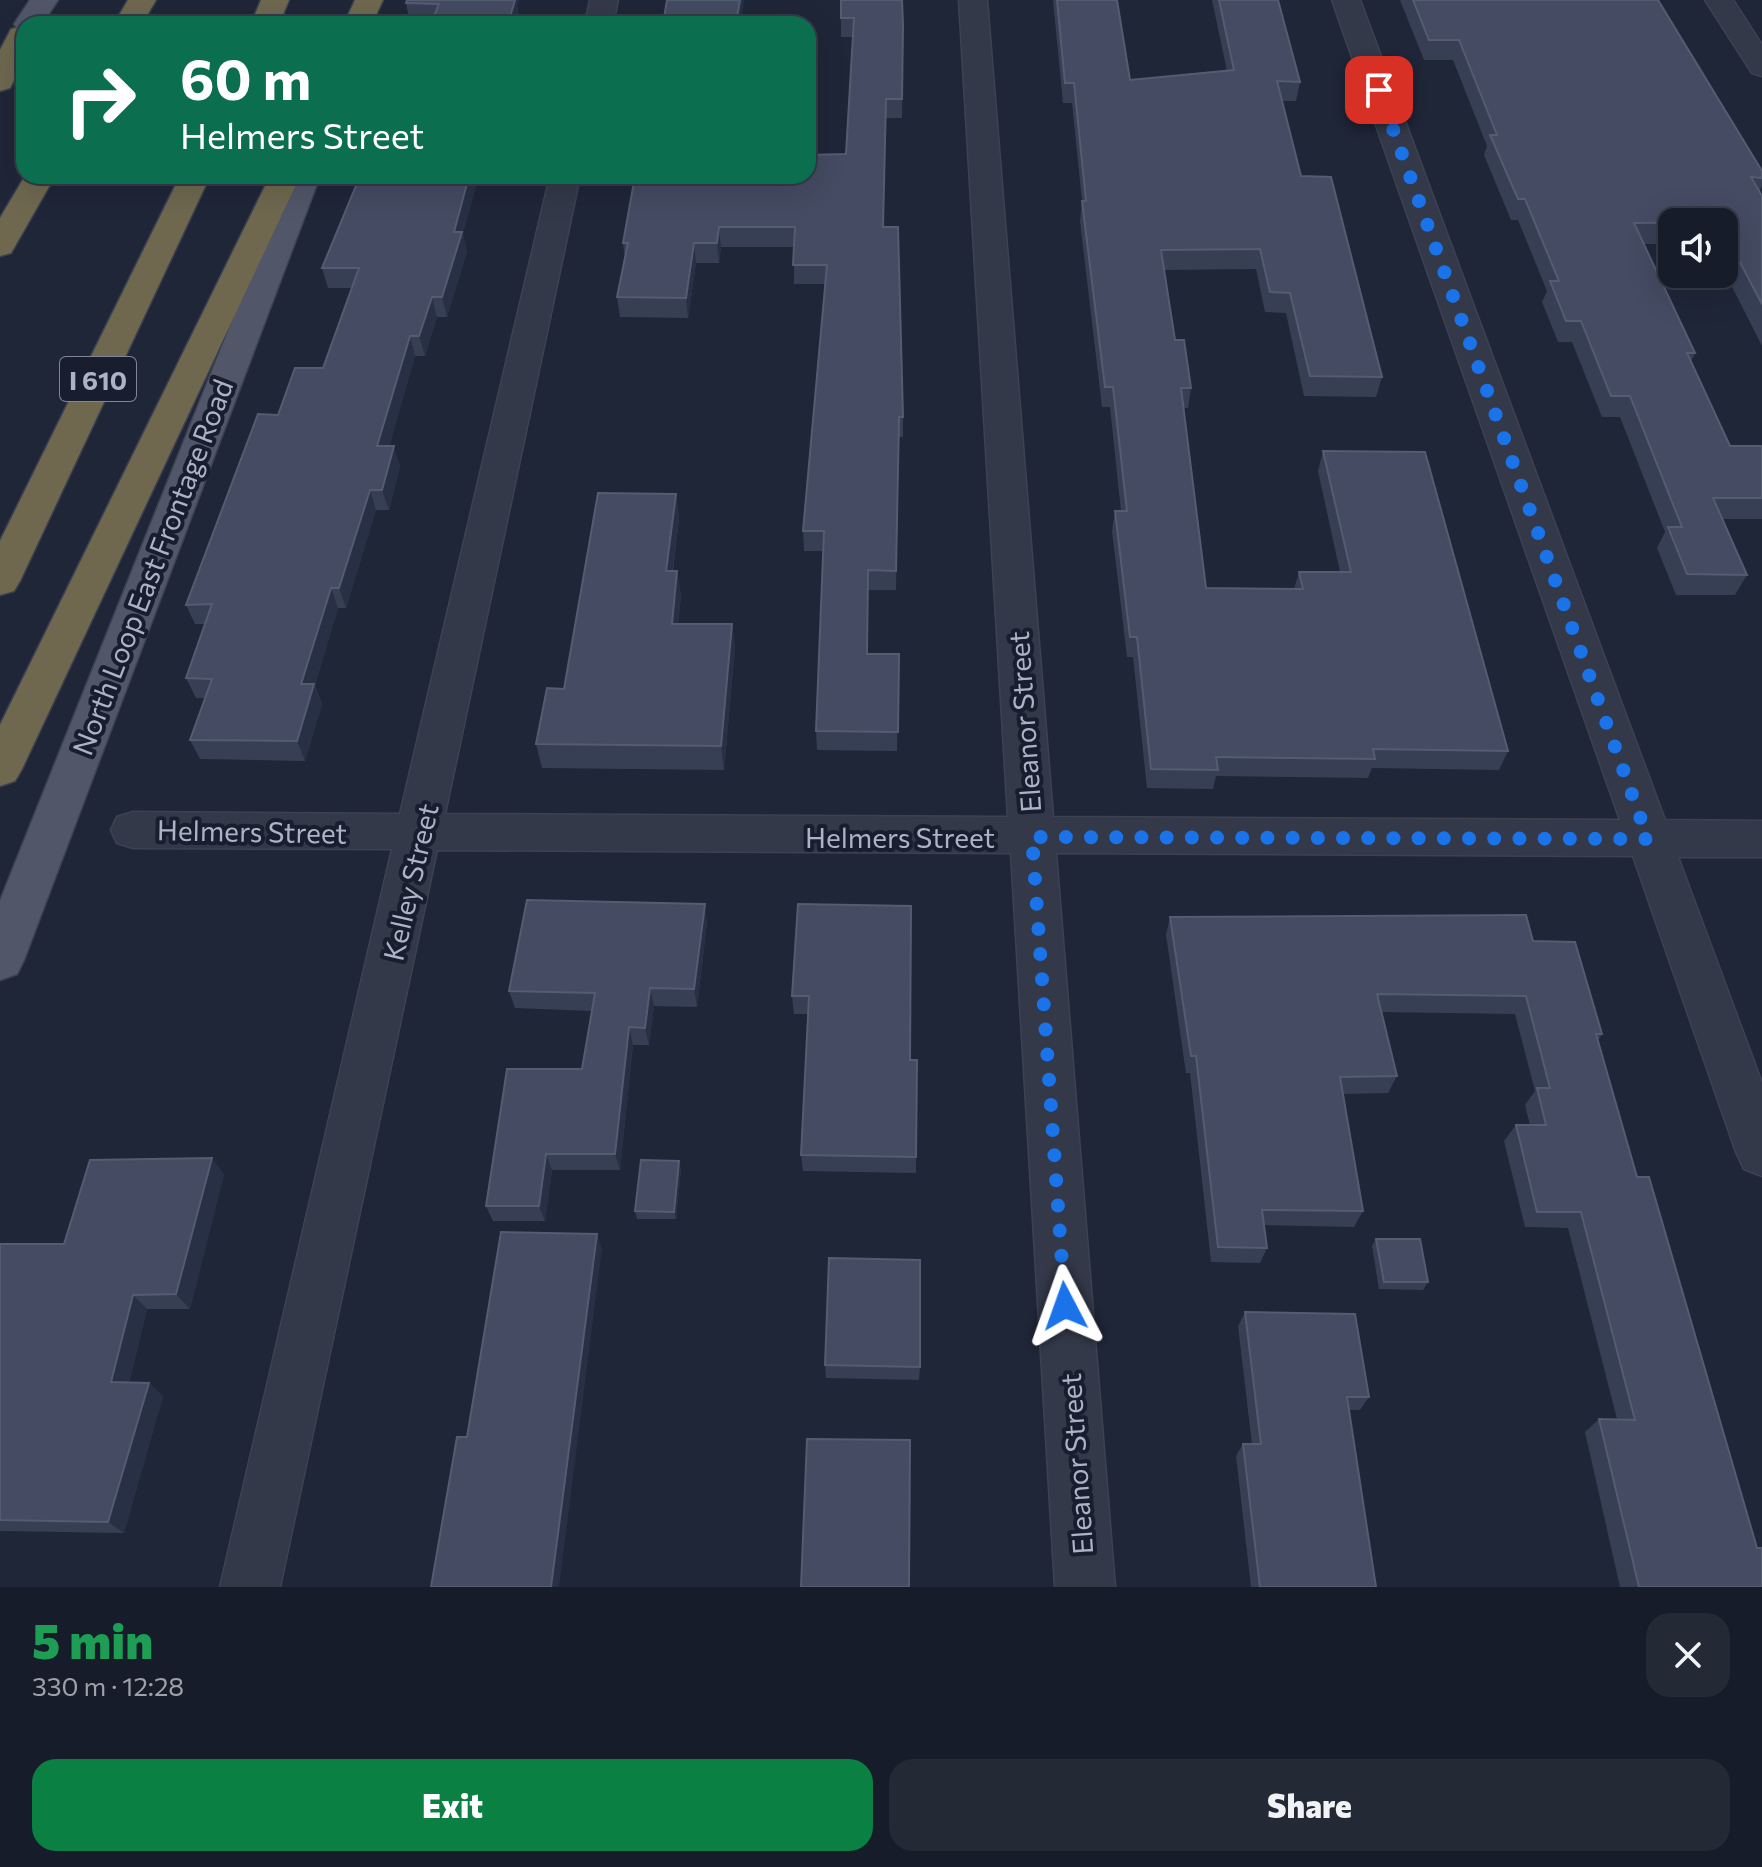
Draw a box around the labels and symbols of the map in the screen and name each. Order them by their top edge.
pin [1345,56,1413,124]
road number: I 610 [60,357,136,401]
street label: North Loop East Frontage Road [64,374,240,760]
street label: Eleanor Street [1001,630,1047,814]
street label: Kelley Street [375,800,445,964]
street label: Helmers Street [157,812,347,850]
street label: Helmers Street [805,820,995,854]
position arrow [1023,1264,1107,1348]
street label: Eleanor Street [1053,1372,1099,1556]

